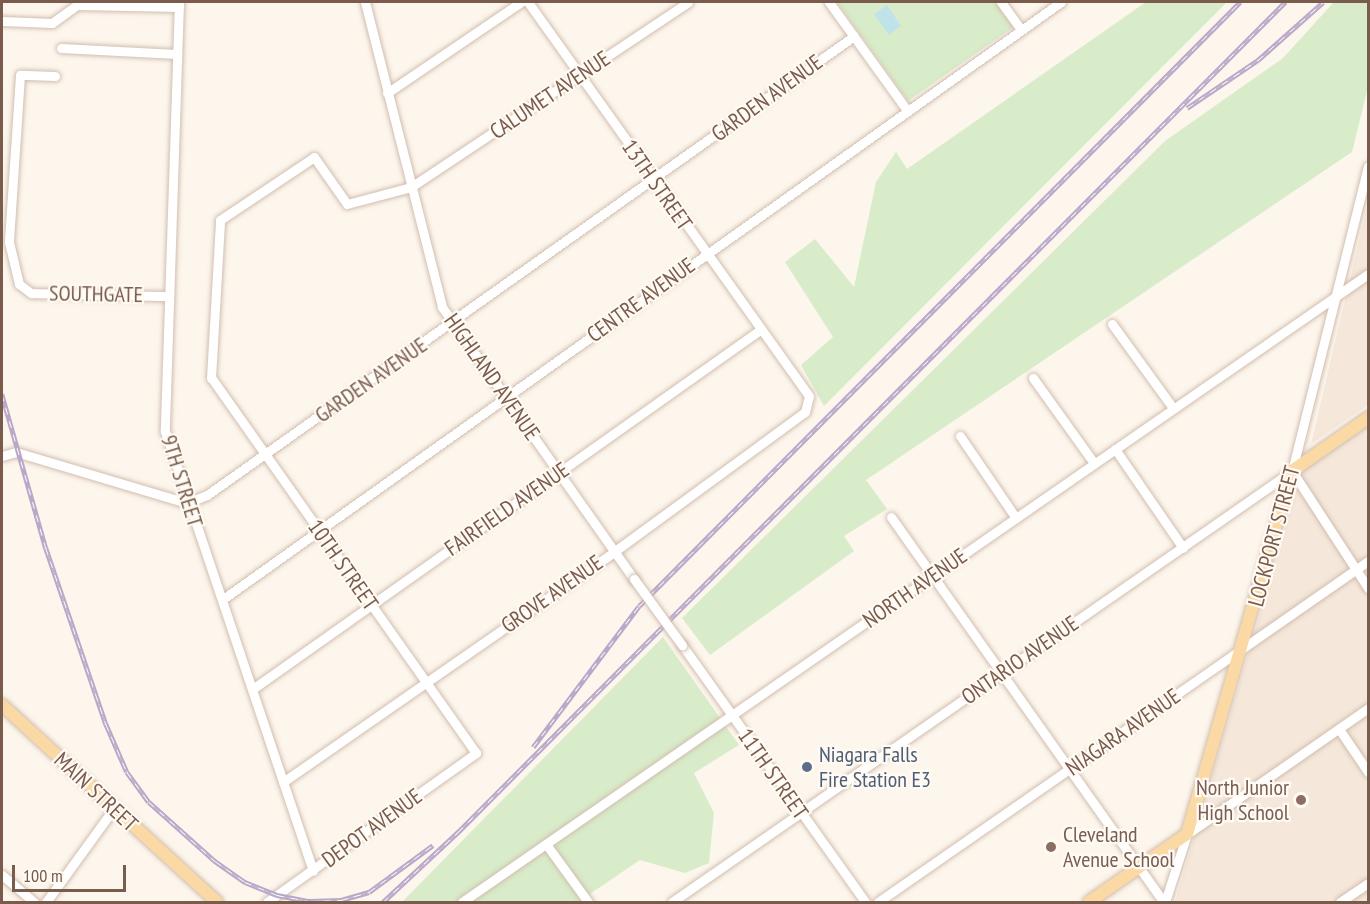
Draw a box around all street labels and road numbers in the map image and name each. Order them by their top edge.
street label: CALUMET AVENUE [484,45,616,145]
street label: GARDEN AVENUE [706,49,828,147]
street label: 13TH STREET [616,135,698,235]
street label: CENTRE AVENUE [582,252,700,348]
street label: SOUTHGATE [49,280,143,308]
street label: HIGHLAND AVENUE [438,308,546,446]
street label: GARDEN AVENUE [310,332,432,428]
street label: 9TH STREET [156,432,208,530]
street label: FAIRFIELD AVENUE [440,456,574,562]
street label: LOCKPORT STREET [1242,462,1306,610]
street label: 10TH STREET [302,515,384,615]
street label: NORTH AVENUE [858,542,972,634]
street label: GROVE AVENUE [496,549,608,639]
street label: ONTARIO AVENUE [956,610,1084,710]
street label: NIAGARA AVENUE [1060,682,1186,782]
street label: 11TH STREET [732,724,814,824]
street label: MAIN STREET [49,747,143,837]
street label: DEPOT AVENUE [316,783,428,873]

